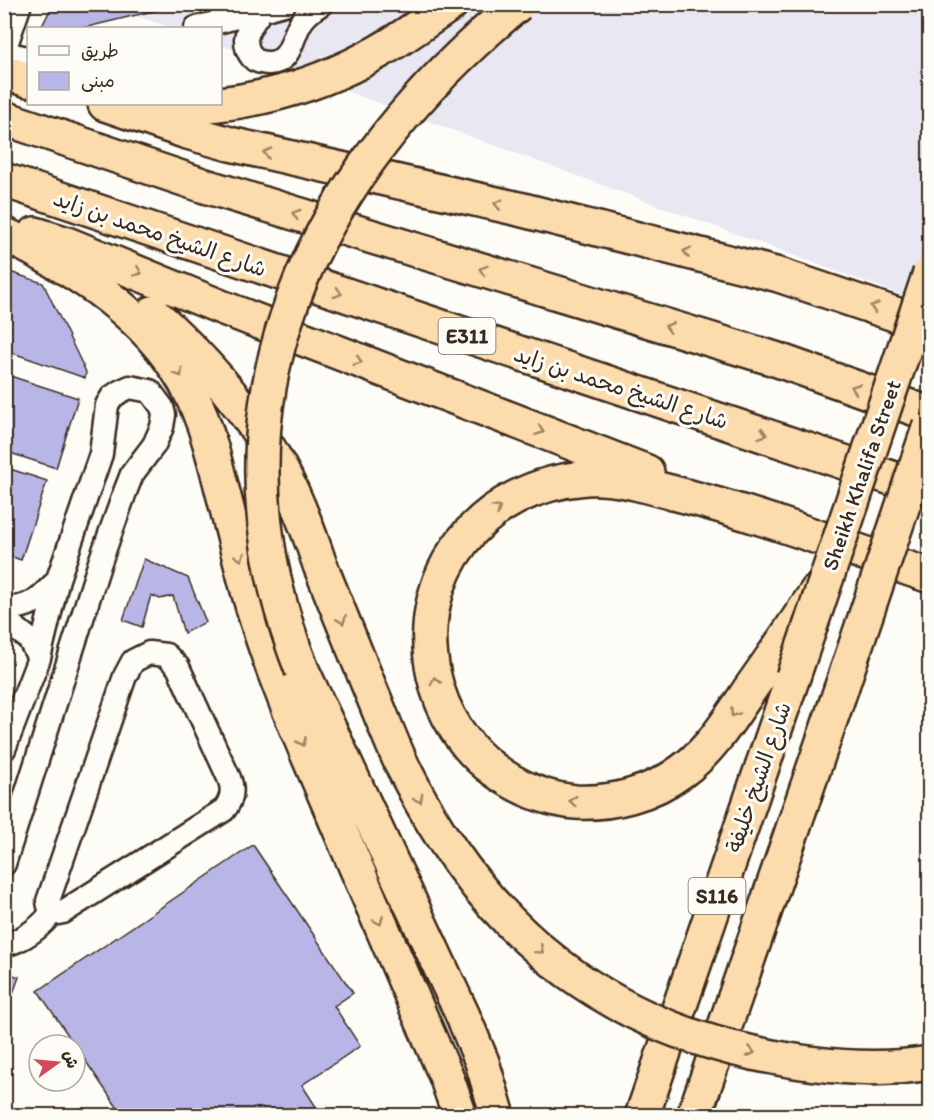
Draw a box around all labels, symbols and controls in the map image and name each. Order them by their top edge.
legend [27,27,222,105]
text: طريق [81,40,119,62]
text: مبنى [81,70,115,92]
one-way arrow [262,147,272,160]
street label: شارع الشيخ محمد بن زايد [49,184,270,285]
one-way arrow [493,198,503,211]
one-way arrow [291,209,302,221]
one-way arrow [682,246,692,259]
one-way arrow [132,265,143,277]
one-way arrow [478,265,489,277]
one-way arrow [332,286,343,299]
one-way arrow [869,302,880,315]
road number: E311 [438,318,496,354]
one-way arrow [664,322,675,334]
street label: شارع الشيخ محمد بن زايد [510,340,731,437]
one-way arrow [352,354,363,366]
one-way arrow [171,367,183,377]
street label: Sheikh Khalifa Street [816,376,907,574]
one-way arrow [850,382,861,395]
one-way arrow [534,424,545,436]
one-way arrow [757,427,767,440]
one-way arrow [490,505,501,516]
one-way arrow [233,552,246,562]
one-way arrow [335,613,347,624]
one-way arrow [430,676,443,686]
street label: شارع الشيخ خليفة [720,698,799,857]
one-way arrow [730,706,741,717]
one-way arrow [295,736,307,747]
one-way arrow [412,792,423,803]
one-way arrow [568,795,577,808]
road number: S116 [688,878,746,914]
one-way arrow [372,915,384,926]
one-way arrow [533,943,544,954]
north arrow [27,1033,87,1093]
one-way arrow [746,1045,756,1058]
text: ش [60,1048,82,1070]

